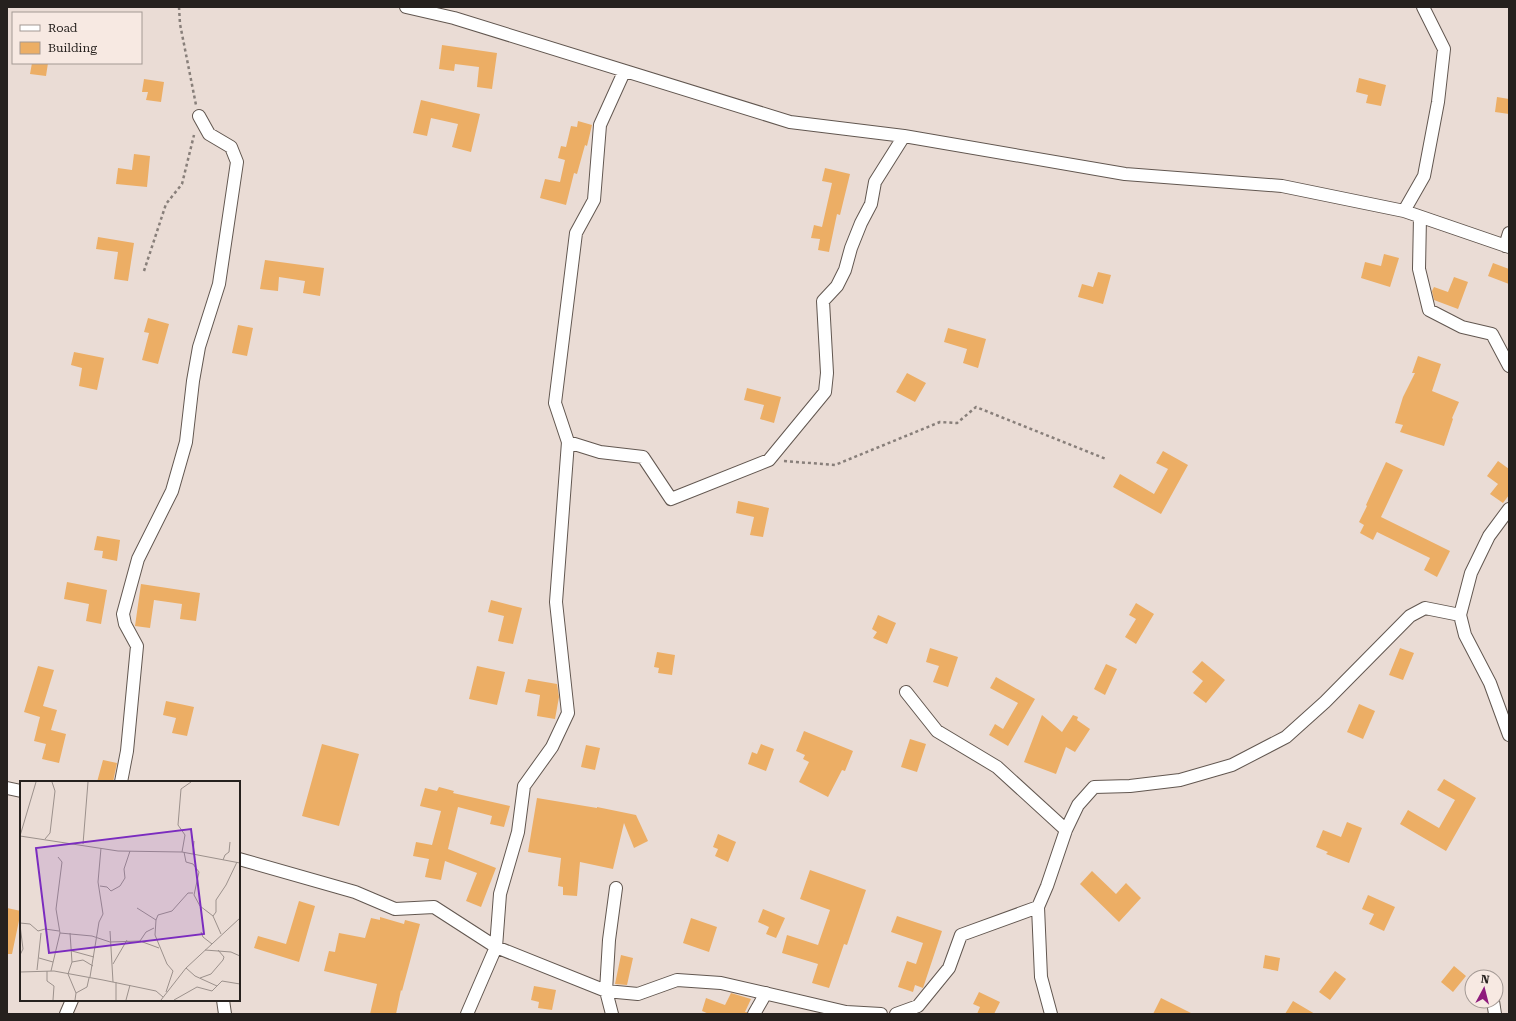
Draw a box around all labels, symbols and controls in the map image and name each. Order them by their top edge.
legend [12,12,142,64]
text: Road [48,21,78,35]
text: Building [48,41,97,55]
inset map [20,781,240,1001]
north arrow [1464,969,1504,1009]
text: N [1480,973,1491,987]

